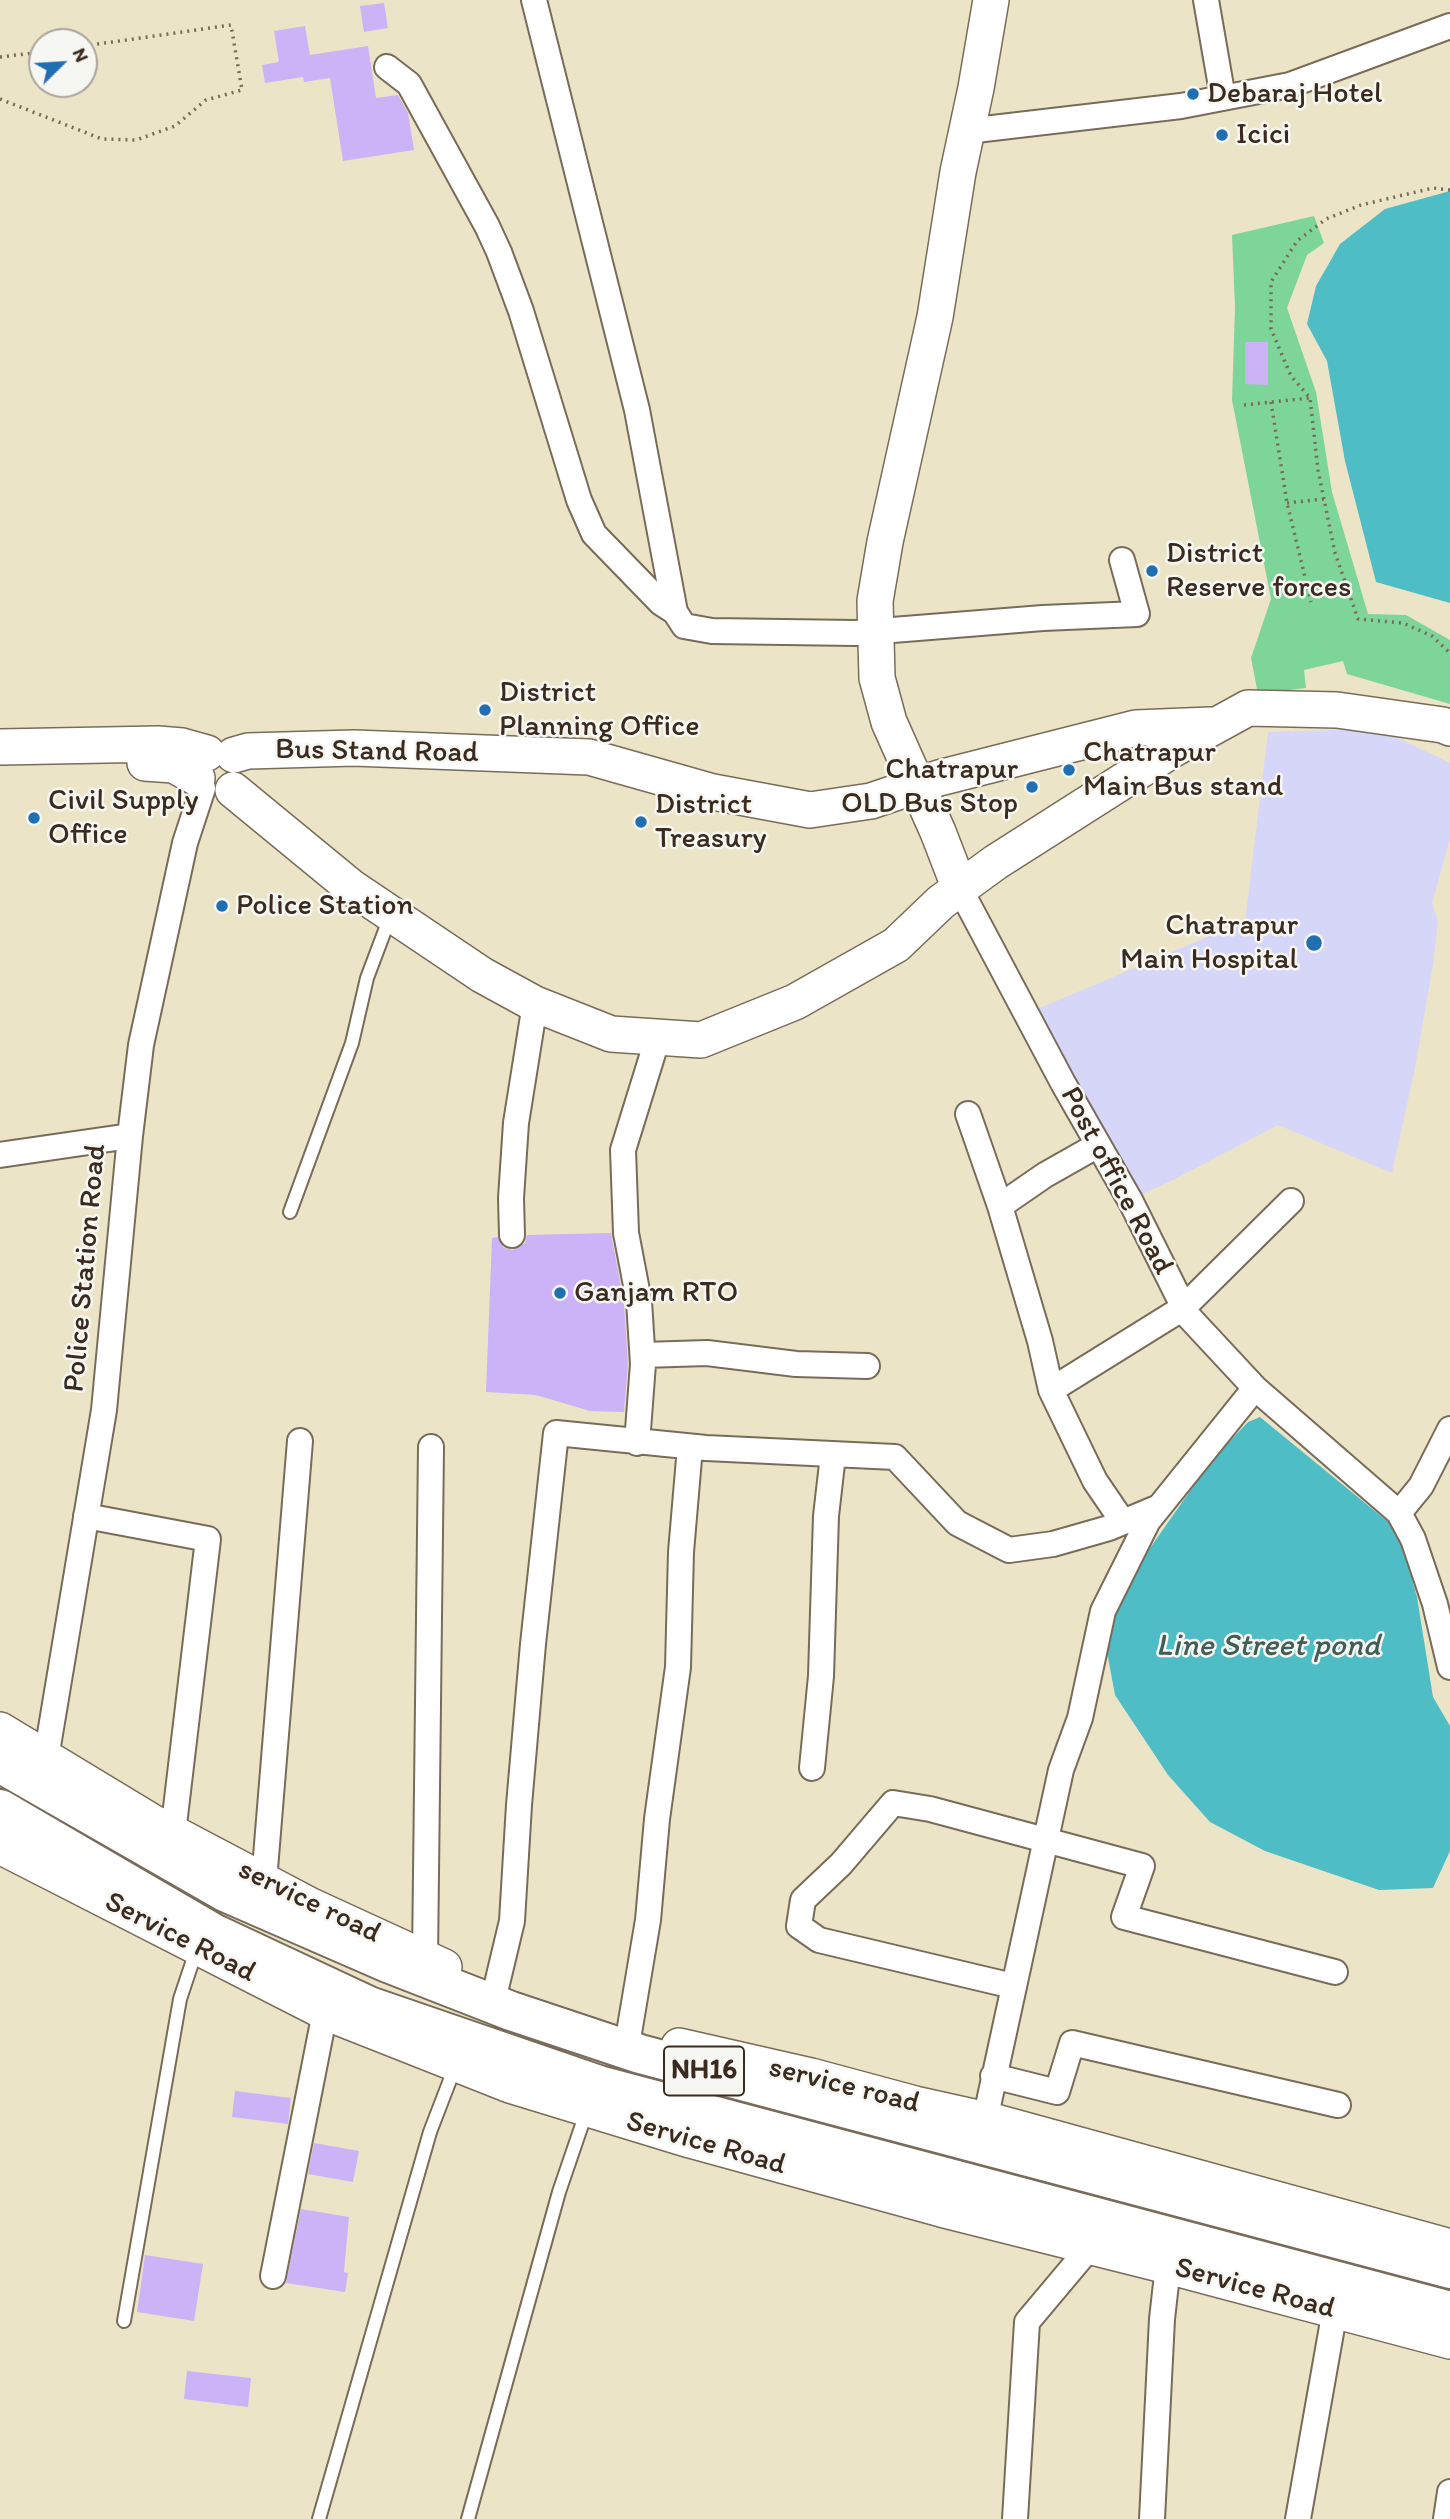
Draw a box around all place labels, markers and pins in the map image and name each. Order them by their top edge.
place label: Debaraj Hotel [1207,76,1383,112]
marker: Debaraj Hotel [1185,86,1201,102]
place label: Icici [1236,117,1290,153]
marker: Icici [1214,127,1230,143]
place label: District Reserve forces [1166,536,1351,606]
marker: District Reserve forces [1144,563,1160,579]
place label: District Planning Office [499,675,700,746]
marker: District Planning Office [477,702,493,718]
place label: Chatrapur Main Bus stand [1083,735,1283,806]
place label: Chatrapur OLD Bus Stop [841,752,1018,822]
marker: Chatrapur Main Bus stand [1061,762,1077,778]
marker: Chatrapur OLD Bus Stop [1024,779,1040,795]
place label: Civil Supply Office [48,783,198,854]
place label: District Treasury [655,787,767,858]
marker: Civil Supply Office [26,810,42,826]
marker: District Treasury [633,814,649,830]
place label: Police Station [236,888,414,924]
marker: Police Station [214,898,230,914]
place label: Chatrapur Main Hospital [1120,908,1298,978]
marker: Chatrapur Main Hospital [1304,933,1324,953]
place label: Ganjam RTO [574,1275,738,1311]
marker: Ganjam RTO [552,1285,568,1301]

